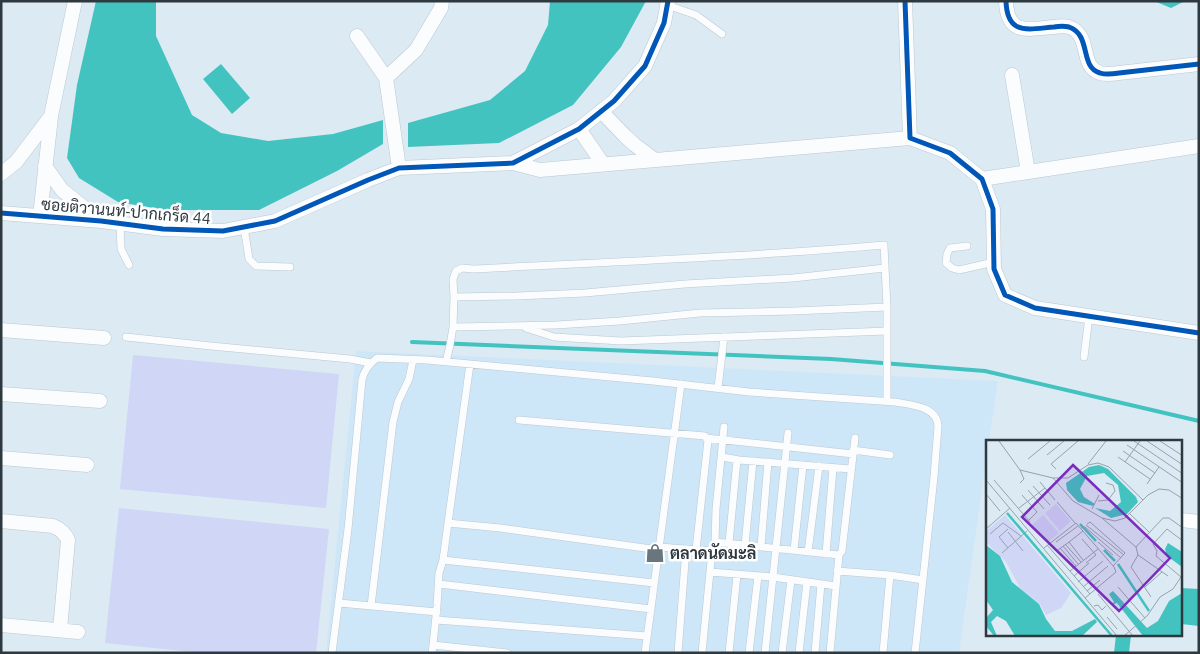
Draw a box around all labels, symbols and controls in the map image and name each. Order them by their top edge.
street label: ซอยติวานนท์-ปากเกร็ด 44 [40,191,212,227]
inset map [986,440,1182,636]
shop icon: ตลาดนัดมะลิ [644,542,666,564]
place label: ตลาดนัดมะลิ [670,543,756,562]

